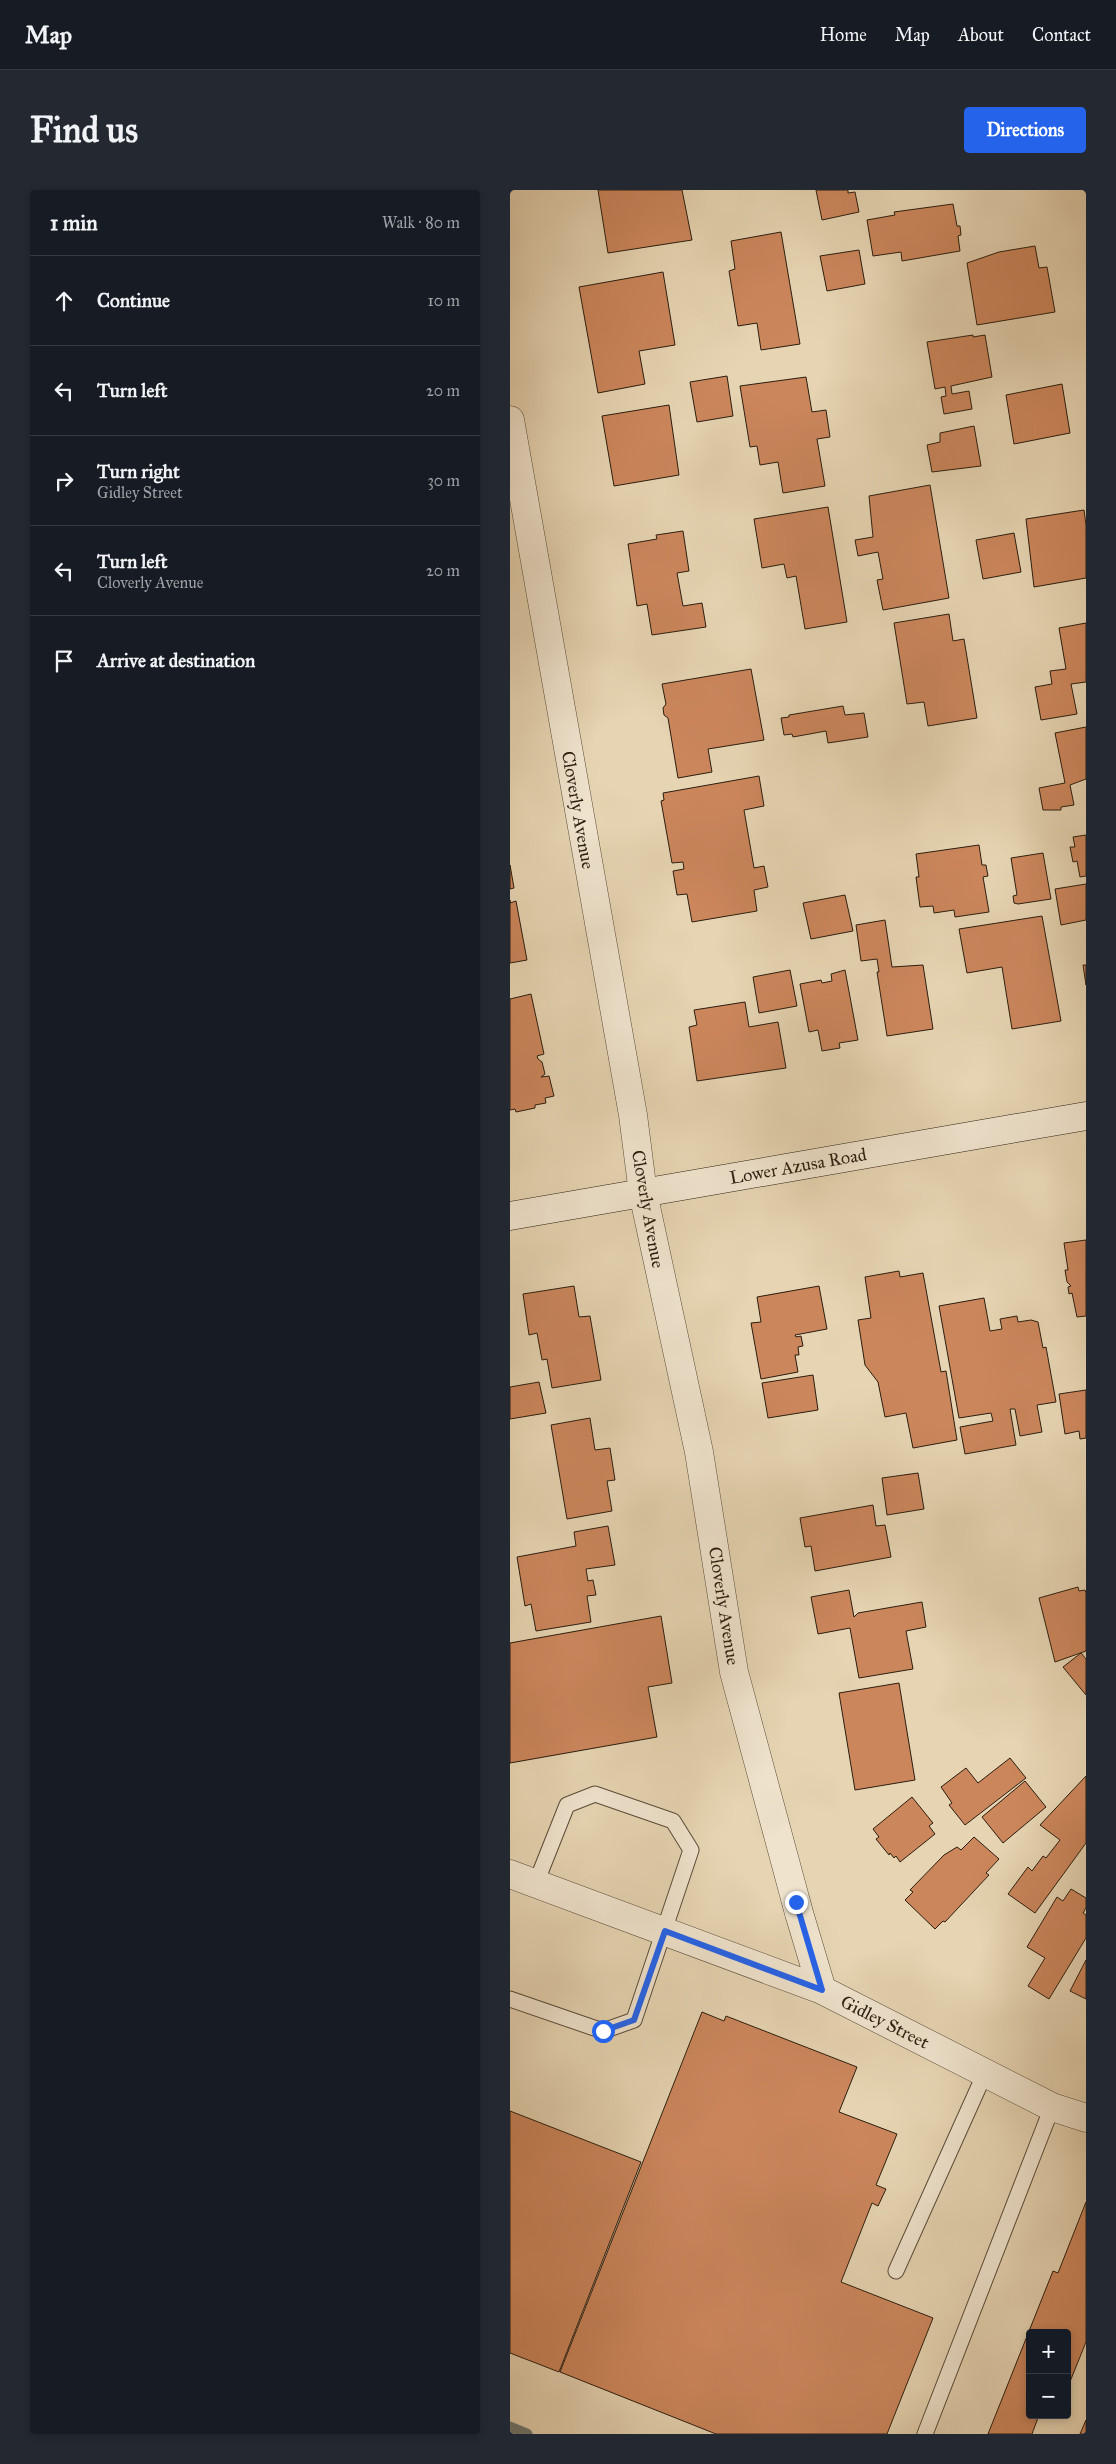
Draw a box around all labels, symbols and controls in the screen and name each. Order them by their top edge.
text: Map [25,20,72,50]
text: Home [820,24,867,46]
text: Map [895,24,930,46]
text: About [958,24,1004,46]
text: Contact [1032,24,1091,46]
button: Directions [964,107,1086,153]
text: Find us [30,109,138,152]
text: 1 min [50,210,98,236]
text: Walk · 80 m [382,213,460,232]
icon: ahead [50,287,78,315]
text: Continue [97,289,170,312]
text: 10 m [428,291,460,310]
icon: left [50,377,78,405]
text: Turn left [97,379,167,402]
text: 20 m [426,381,460,400]
text: Turn right [97,460,180,483]
icon: right [50,467,78,495]
text: 30 m [427,471,460,490]
text: Gidley Street [97,483,183,502]
text: Turn left [97,550,167,573]
icon: left [50,557,78,585]
text: 20 m [426,561,460,580]
text: Cloverly Avenue [97,573,203,592]
icon: arrive [50,647,78,675]
text: Arrive at destination [97,649,255,672]
street label: Cloverly Avenue [557,749,599,871]
street label: Lower Azusa Road [728,1143,868,1189]
street label: Cloverly Avenue [627,1148,669,1270]
street label: Cloverly Avenue [704,1545,744,1667]
route end [785,1891,808,1914]
street label: Gidley Street [837,1990,933,2054]
route start [592,2020,615,2043]
map controls [1026,2329,1071,2419]
button: + [1026,2329,1071,2374]
button: − [1026,2374,1071,2419]

